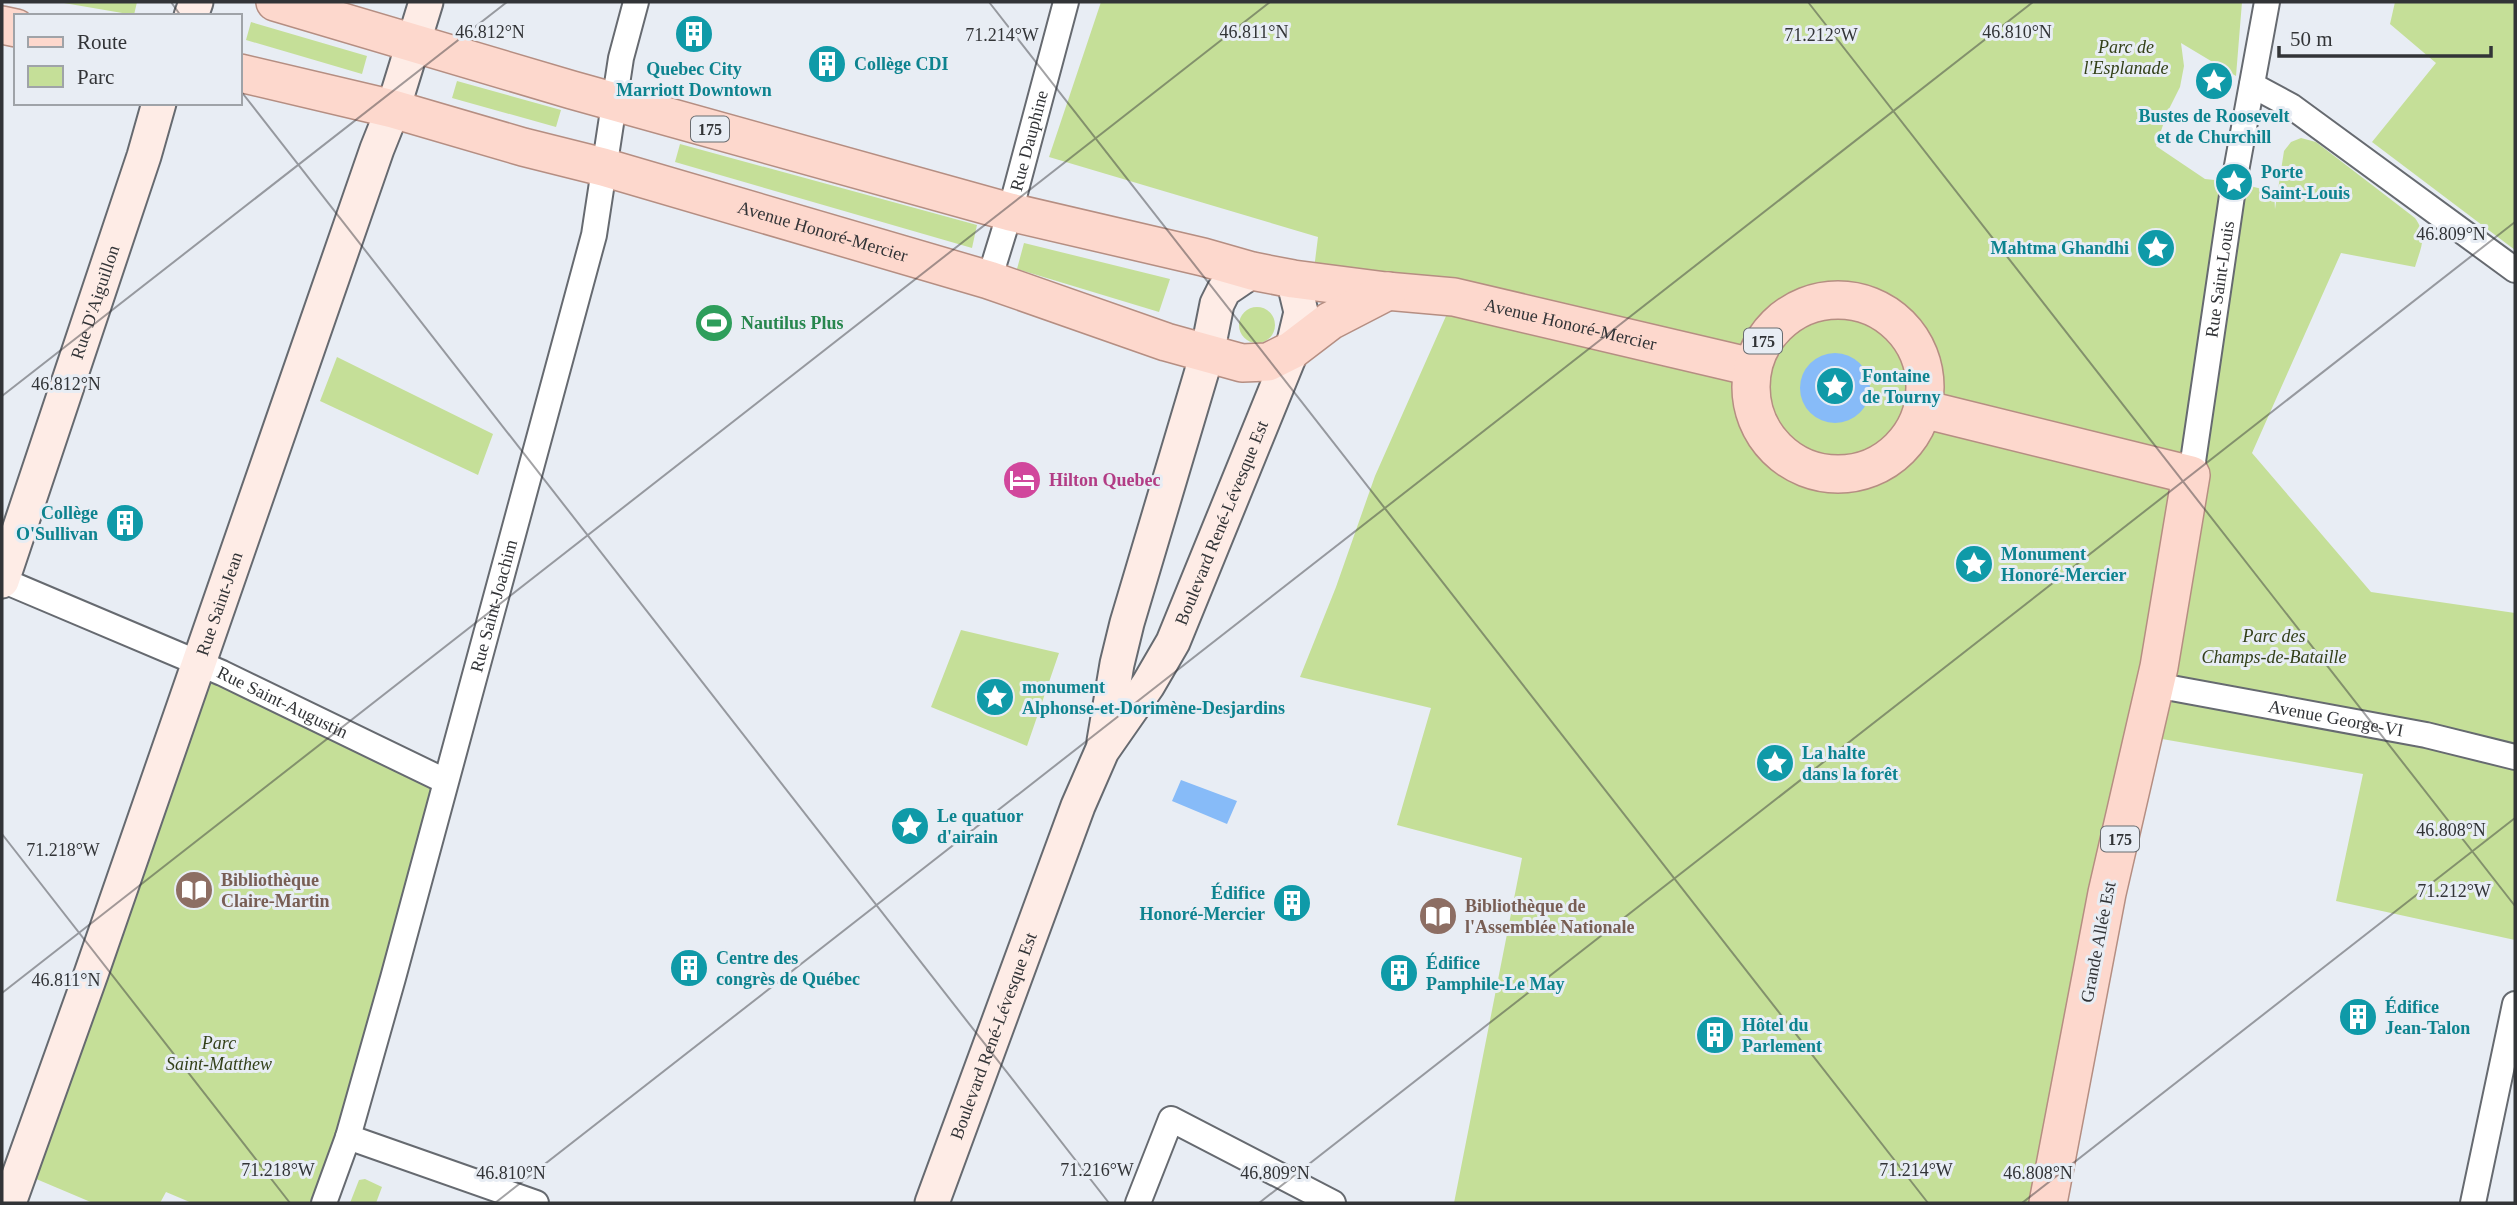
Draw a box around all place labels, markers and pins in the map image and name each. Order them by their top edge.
building icon: Quebec City Marriott Downtown [673,13,715,55]
building icon: Collège CDI [806,43,848,85]
place label: Collège CDI [854,54,948,74]
place label: Quebec City Marriott Downtown [616,59,772,100]
place icon: Bustes de Roosevelt et de Churchill [2193,60,2235,102]
place label: Bustes de Roosevelt et de Churchill [2139,106,2290,147]
place icon: Porte Saint-Louis [2213,161,2255,203]
place label: Porte Saint-Louis [2261,162,2350,203]
place icon: Mahtma Ghandhi [2135,227,2177,269]
place label: Mahtma Ghandhi [1990,238,2129,258]
sports icon: Nautilus Plus [693,302,735,344]
place label: Nautilus Plus [741,313,844,333]
place icon: Fontaine de Tourny [1814,365,1856,407]
place label: Fontaine de Tourny [1862,366,1941,407]
hotel icon: Hilton Quebec [1001,459,1043,501]
place label: Hilton Quebec [1049,470,1161,490]
building icon: Collège O'Sullivan [104,502,146,544]
place label: Collège O'Sullivan [16,503,98,544]
place icon: Monument Honoré-Mercier [1953,543,1995,585]
place label: Monument Honoré-Mercier [2001,544,2127,585]
place icon: monument Alphonse-et-Dorimène-Desjardins [974,676,1016,718]
place label: monument Alphonse-et-Dorimène-Desjardins [1022,677,1285,718]
place icon: La halte dans la forêt [1754,742,1796,784]
place label: La halte dans la forêt [1802,743,1898,784]
place icon: Le quatuor d'airain [889,805,931,847]
place label: Le quatuor d'airain [937,806,1024,847]
library icon: Bibliothèque Claire-Martin [173,869,215,911]
place label: Bibliothèque Claire-Martin [221,870,330,911]
place label: Édifice Honoré-Mercier [1139,882,1265,924]
building icon: Édifice Honoré-Mercier [1271,882,1313,924]
library icon: Bibliothèque de l'Assemblée Nationale [1417,895,1459,937]
place label: Bibliothèque de l'Assemblée Nationale [1465,896,1634,937]
building icon: Centre des congrès de Québec [668,947,710,989]
place label: Centre des congrès de Québec [716,948,860,989]
building icon: Édifice Pamphile-Le May [1378,952,1420,994]
place label: Édifice Pamphile-Le May [1426,952,1564,994]
building icon: Édifice Jean-Talon [2337,996,2379,1038]
place label: Édifice Jean-Talon [2385,996,2470,1038]
building icon: Hôtel du Parlement [1694,1014,1736,1056]
place label: Hôtel du Parlement [1742,1015,1822,1056]

